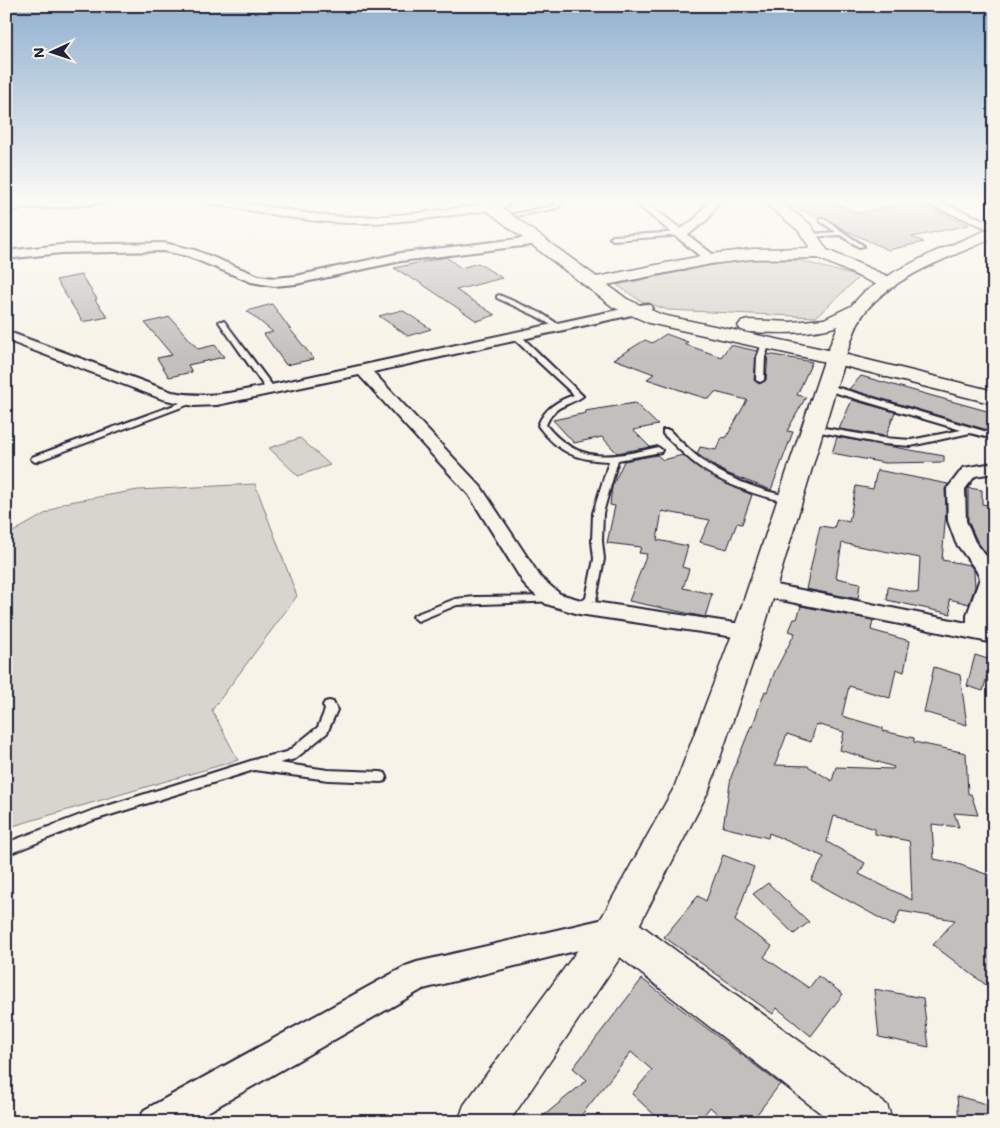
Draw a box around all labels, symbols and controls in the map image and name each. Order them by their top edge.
north arrow [28,28,78,78]
text: N [29,47,48,59]

